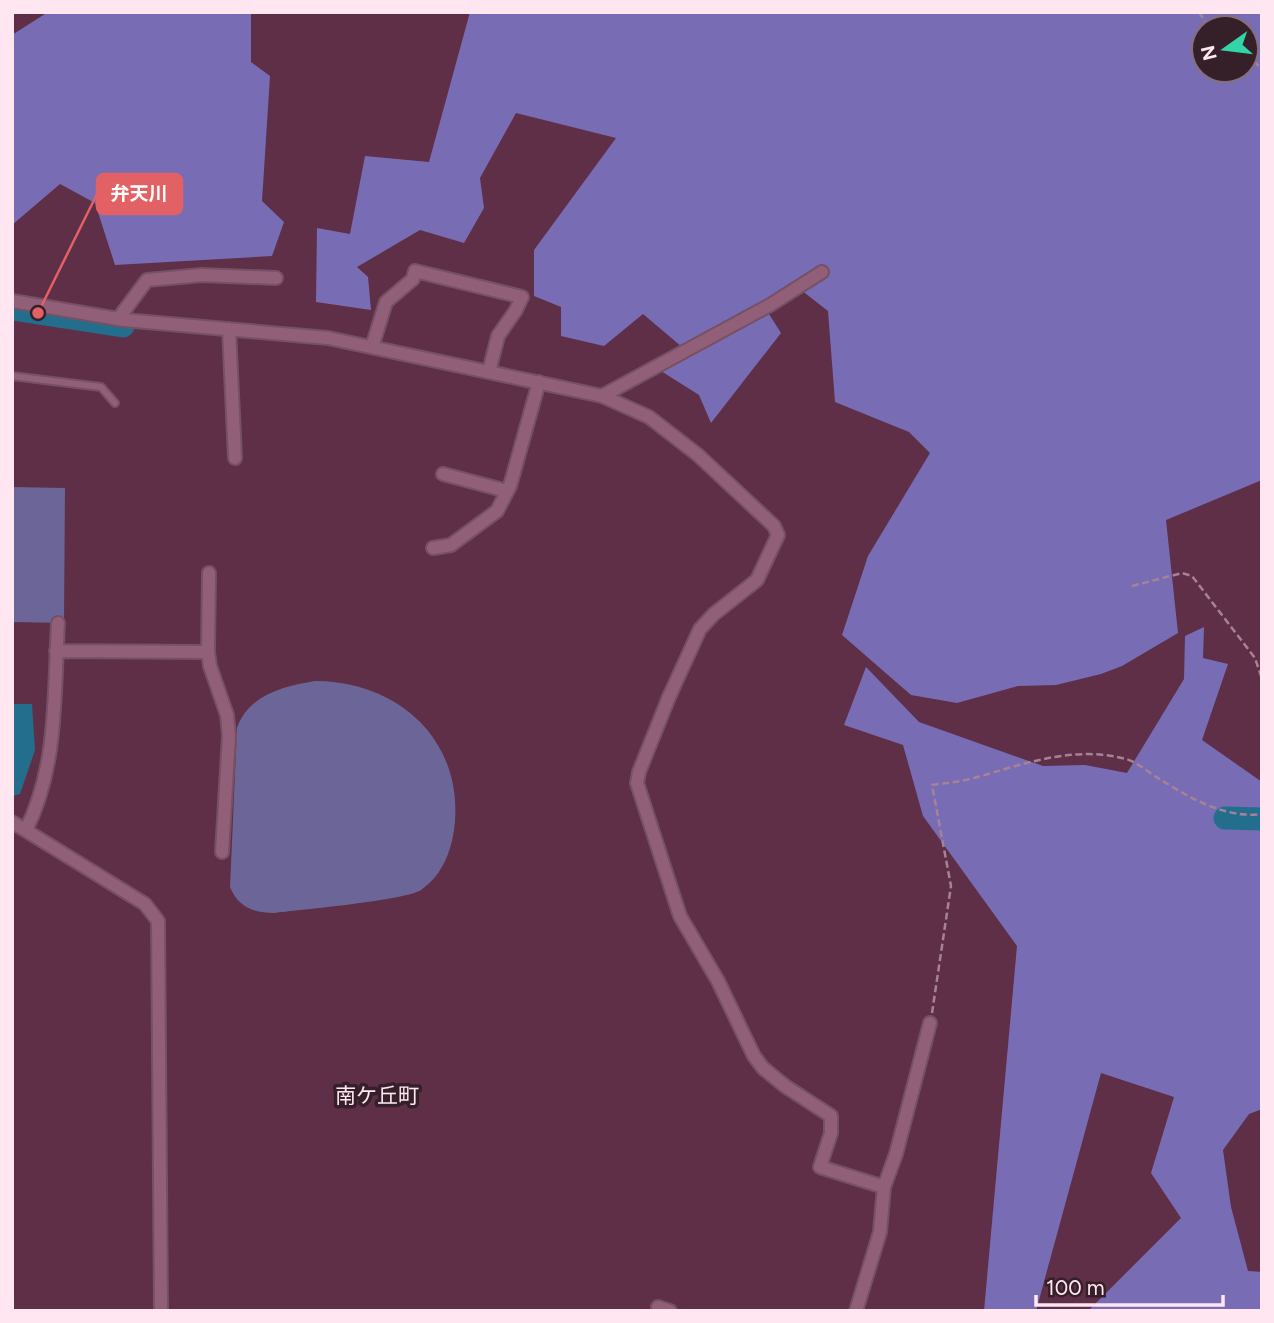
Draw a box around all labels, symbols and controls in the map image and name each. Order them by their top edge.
north arrow [1190,14,1260,84]
text: N [1196,43,1222,63]
callout: 弁天川 [97,174,182,214]
text: 弁天川 [110,182,168,205]
district label: 南ケ丘町 [335,1083,419,1108]
scale bar [1036,1264,1223,1308]
text: 100 m [1046,1275,1105,1300]

